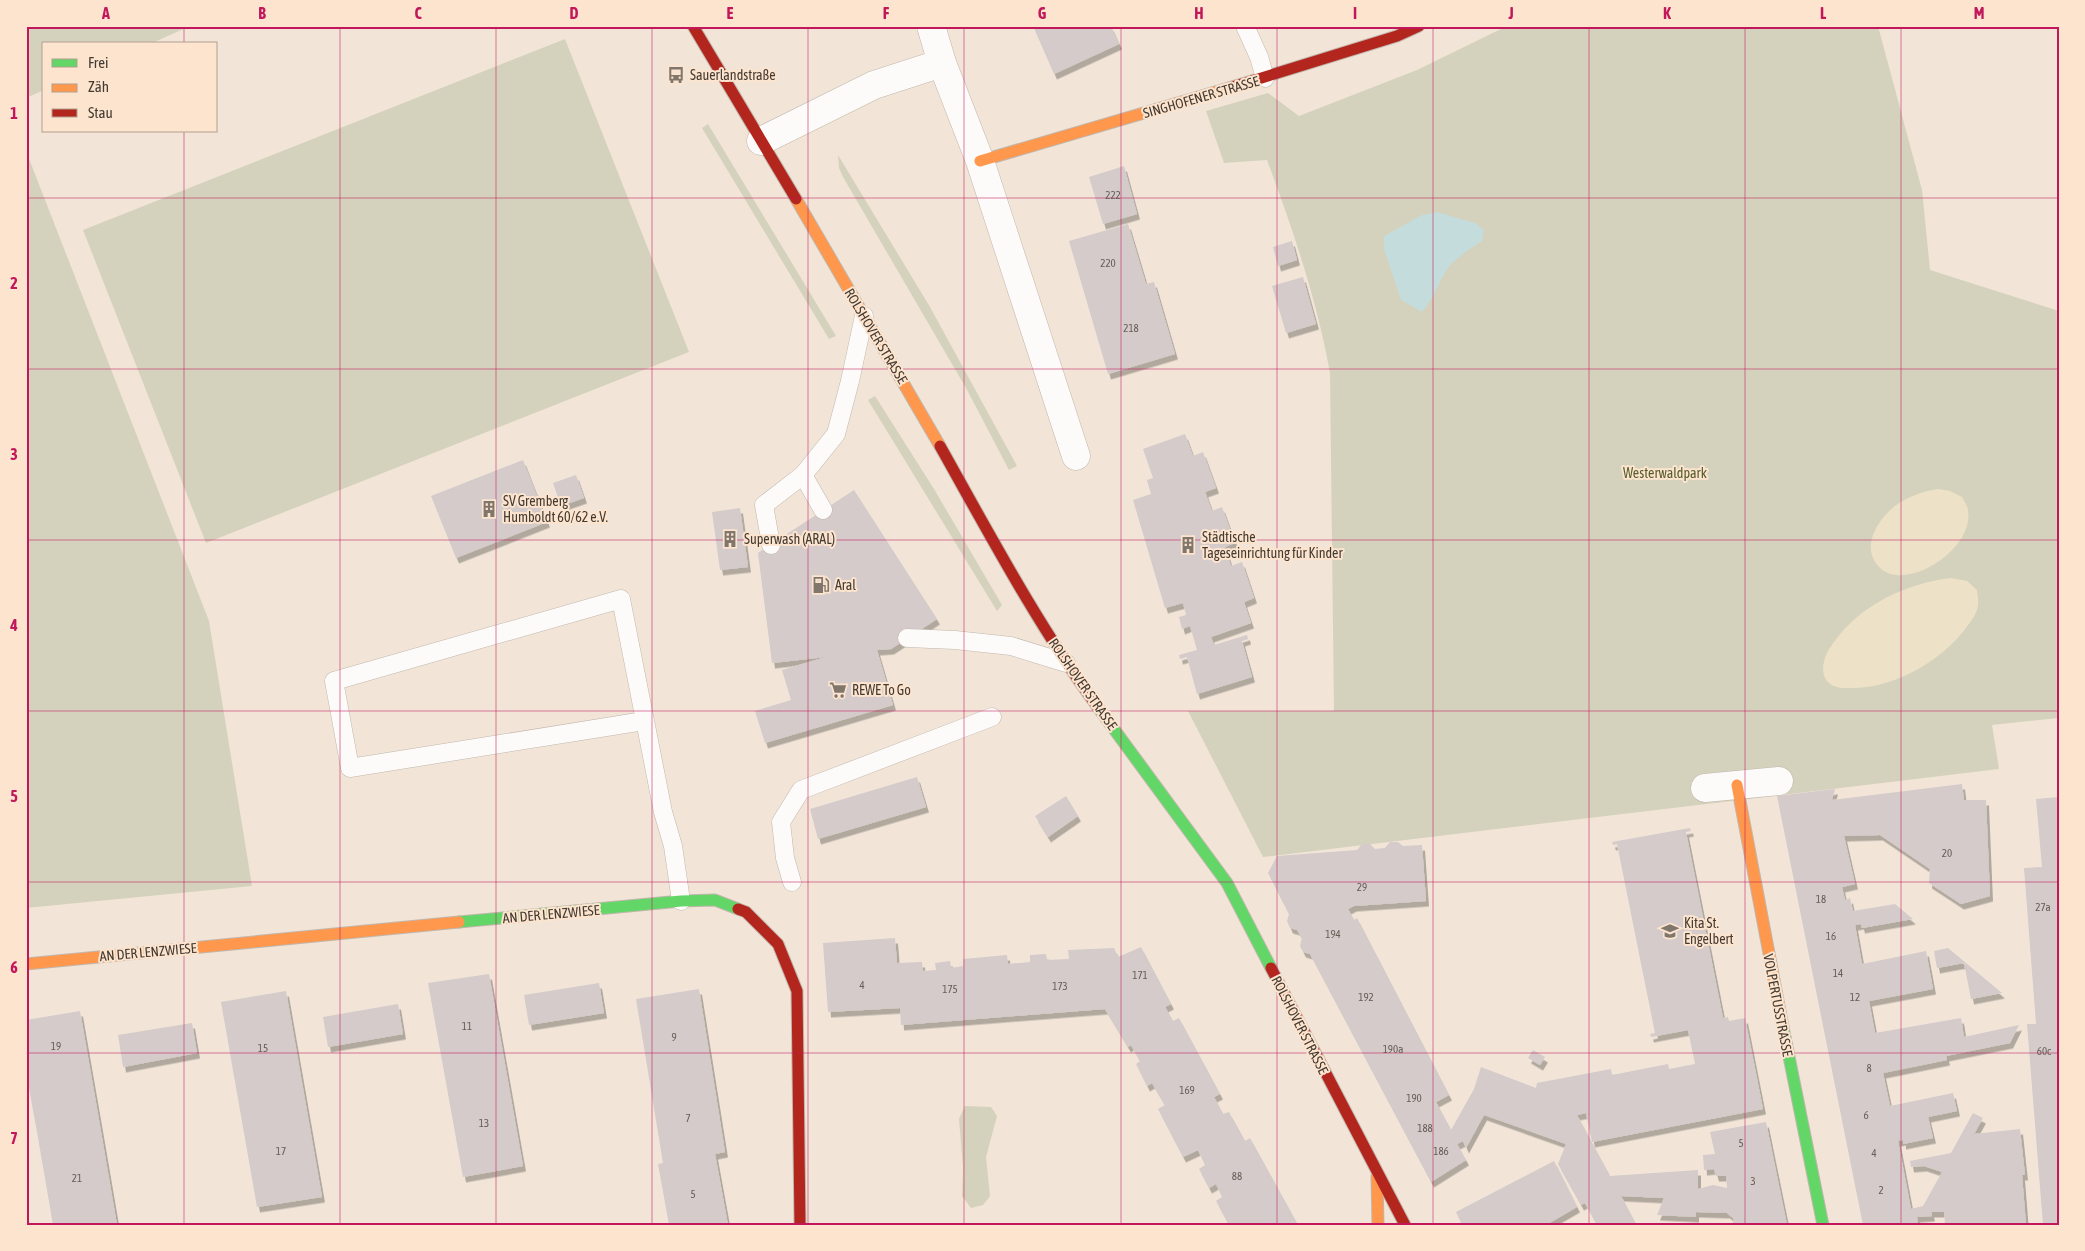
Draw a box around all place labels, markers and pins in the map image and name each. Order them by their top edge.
bus stop icon: Sauerlandstraße [666,65,686,85]
place label: Sauerlandstraße [690,67,776,83]
place label: SV Gremberg Humboldt 60/62 e.V. [503,493,608,525]
building icon: SV Gremberg Humboldt 60/62 e.V. [479,499,499,519]
building icon: Superwash (ARAL) [720,529,740,549]
place label: Städtische Tageseinrichtung für Kinder [1202,529,1343,561]
place label: Superwash (ARAL) [744,531,835,547]
building icon: Städtische Tageseinrichtung für Kinder [1178,535,1198,555]
fuel station icon: Aral [811,575,831,595]
place label: Aral [835,577,856,593]
supermarket icon: REWE To Go [828,680,848,700]
place label: REWE To Go [852,682,911,698]
place label: Kita St. Engelbert [1684,915,1734,947]
school or university icon: Kita St. Engelbert [1660,921,1680,941]

